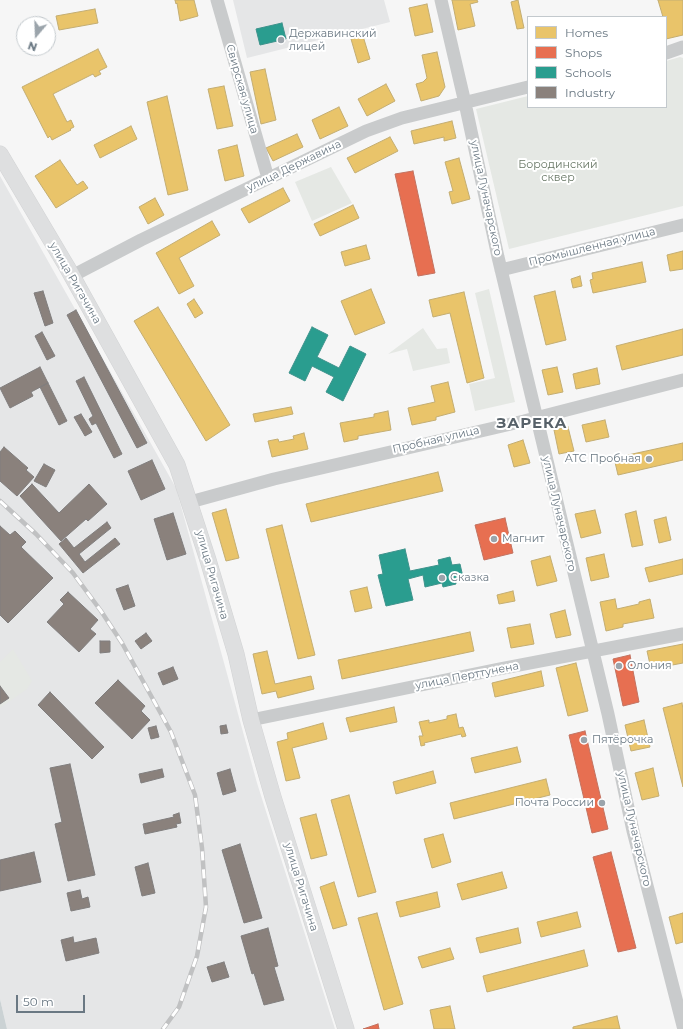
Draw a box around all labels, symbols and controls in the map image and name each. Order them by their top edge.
north arrow [16,16,56,56]
legend [527,16,667,108]
text: Homes [565,25,608,40]
place label: Державинский лицей [289,27,377,53]
marker: Державинский лицей [276,35,286,45]
text: N [26,38,39,54]
street label: Свирская улица [223,43,261,135]
text: Shops [565,45,602,60]
text: Schools [565,65,611,80]
text: Industry [565,85,615,100]
street label: улица Державина [245,137,343,195]
street label: улица Луначарского [467,139,505,257]
park label: Бородинский сквер [518,158,598,184]
street label: Промышленная улица [527,225,657,269]
street label: улица Ригачина [46,240,104,326]
district label: ЗАРЕКА [496,415,568,433]
street label: Пробная улица [391,424,481,456]
place label: АТС Пробная [565,452,641,466]
marker: АТС Пробная [644,454,654,464]
street label: улица Луначарского [539,455,579,573]
street label: улица Ригачина [193,529,231,621]
place label: Магнит [502,532,544,546]
marker: Магнит [489,534,499,544]
place label: Сказка [450,571,489,585]
marker: Сказка [437,573,447,583]
street label: улица Перттунена [414,659,520,693]
place label: Олония [627,659,672,673]
marker: Олония [614,661,624,671]
place label: Пятёрочка [592,733,653,747]
marker: Пятёрочка [579,735,589,745]
street label: улица Луначарского [614,770,654,888]
place label: Почта России [515,796,594,810]
marker: Почта России [597,798,607,808]
street label: улица Ригачина [281,841,321,933]
scale bar [18,987,87,1013]
text: 50 m [23,994,54,1009]

